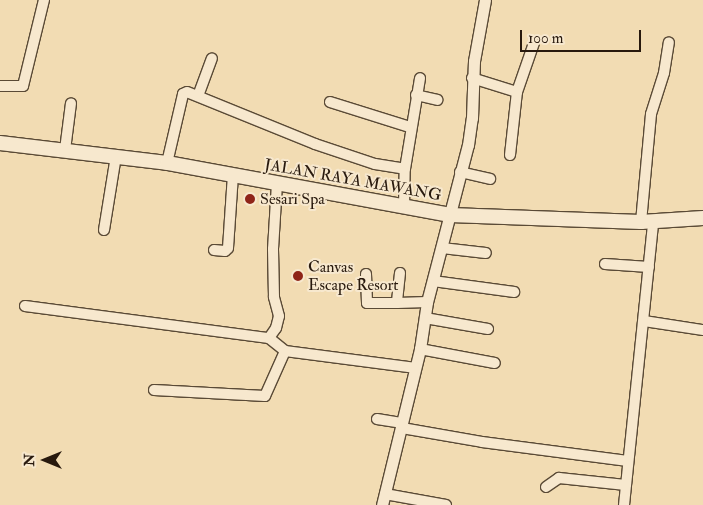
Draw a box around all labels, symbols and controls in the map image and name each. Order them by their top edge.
scale bar [523,20,644,52]
text: 100 m [528,29,563,48]
street label: JALAN RAYA MAWANG [263,155,443,205]
place label: Sesari Spa [260,189,325,209]
marker: Sesari Spa [244,193,256,205]
place label: Canvas Escape Resort [308,257,399,295]
marker: Canvas Escape Resort [292,270,304,282]
north arrow [20,435,70,485]
text: N [21,454,38,466]

